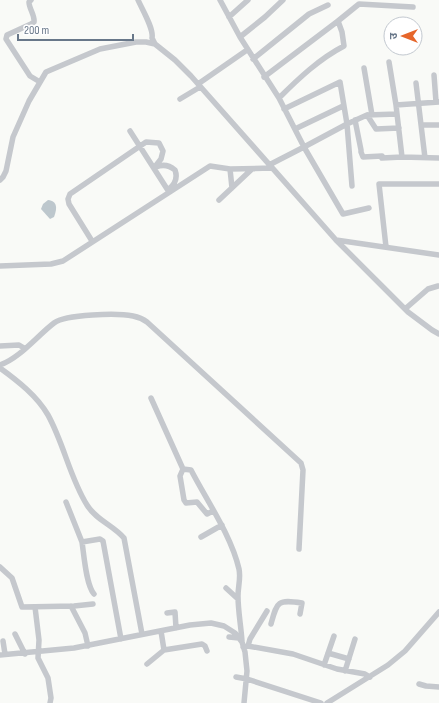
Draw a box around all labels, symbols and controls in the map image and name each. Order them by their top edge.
scale bar [18,16,133,42]
north arrow [383,16,423,56]
text: 200 m [24,23,50,38]
text: उ [387,32,400,39]

